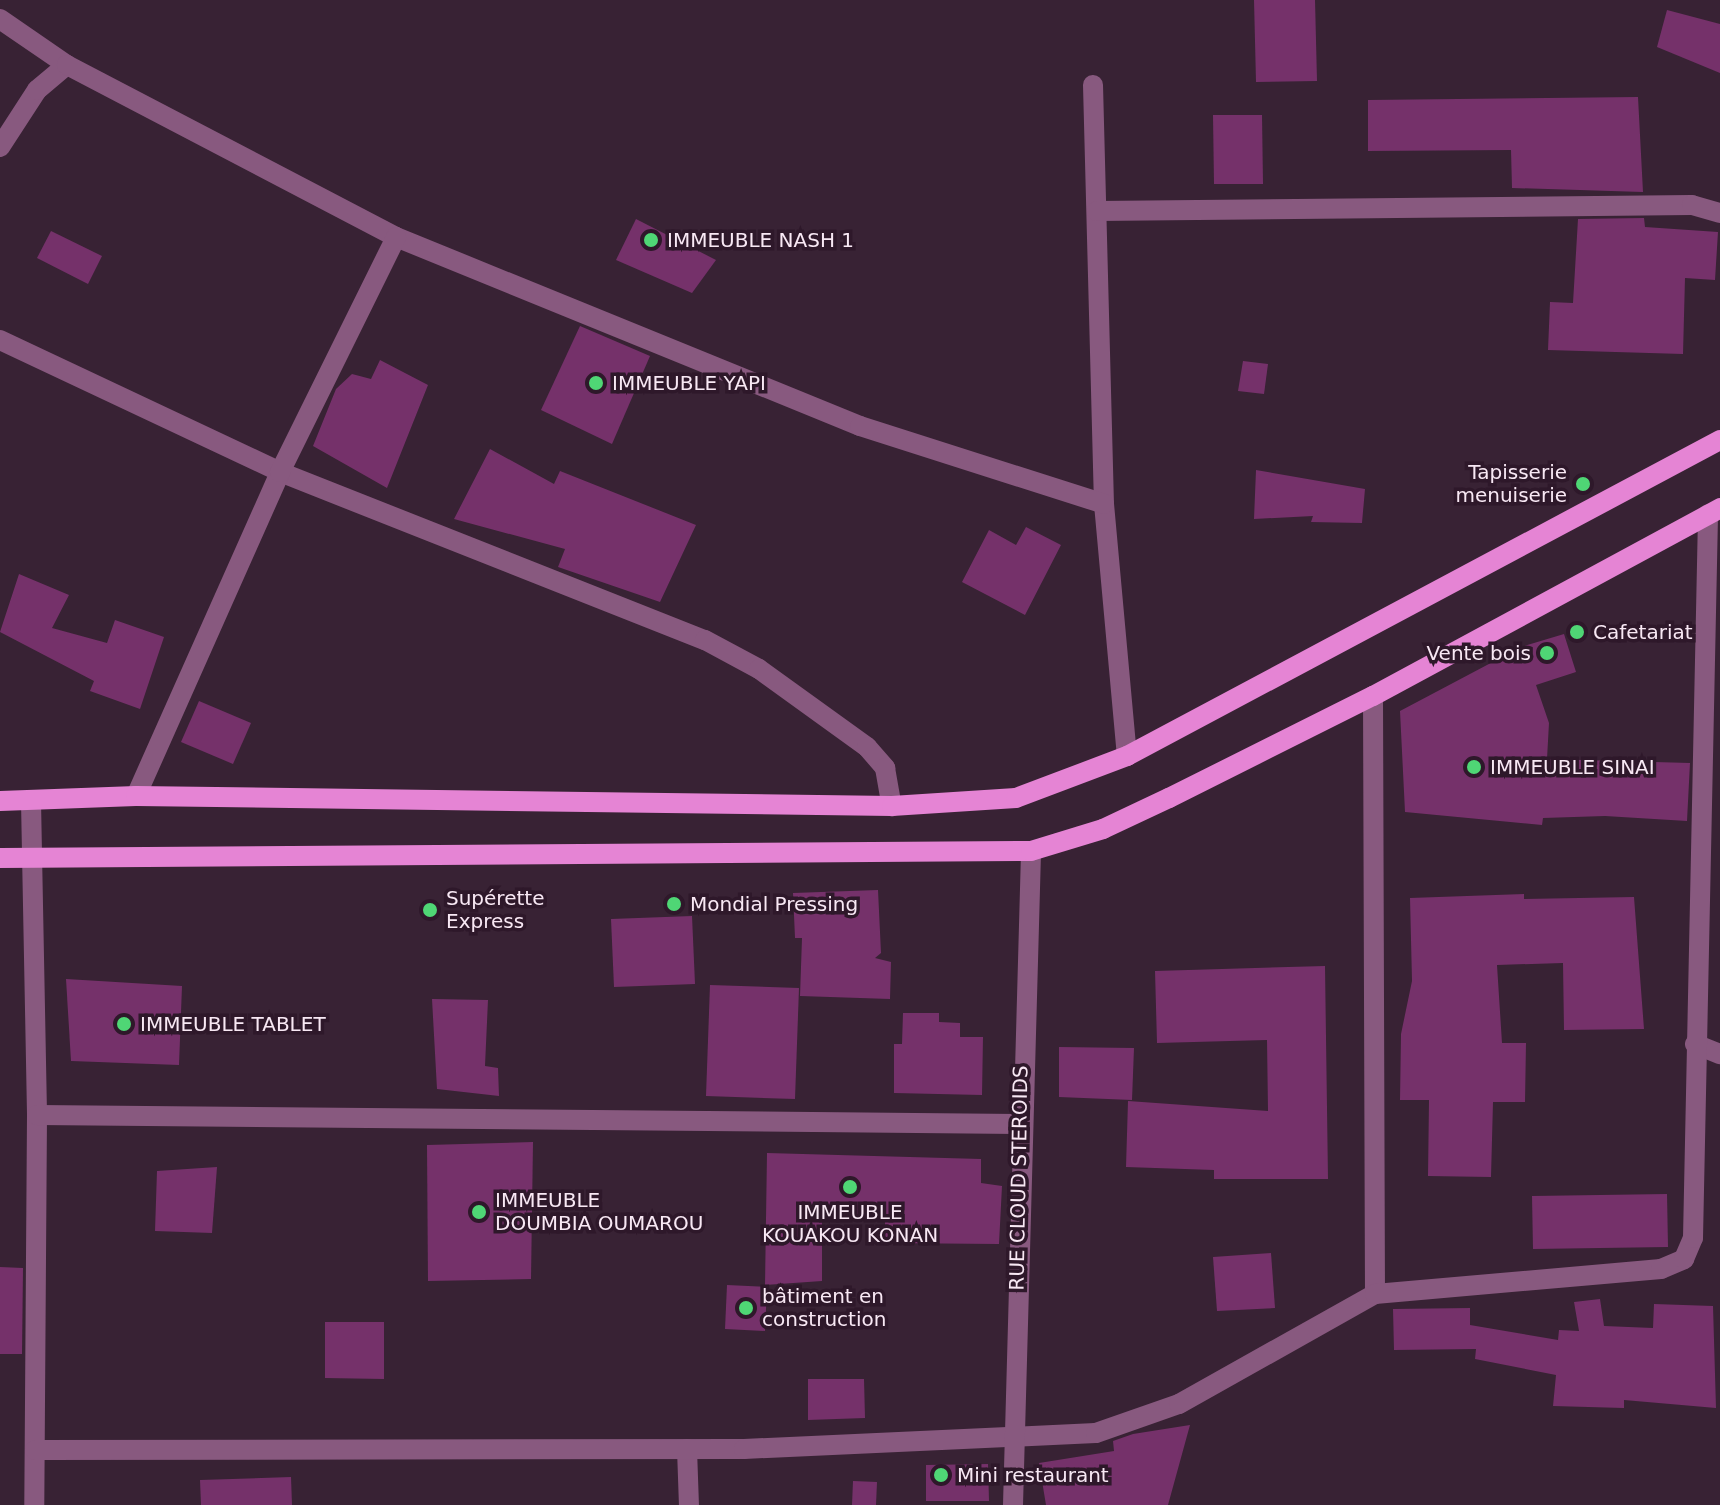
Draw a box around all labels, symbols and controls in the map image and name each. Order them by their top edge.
place label: IMMEUBLE NASH 1 [667,228,854,252]
marker: IMMEUBLE NASH 1 [642,231,660,249]
place label: IMMEUBLE YAPI [612,371,766,395]
marker: IMMEUBLE YAPI [587,374,605,392]
place label: Tapisserie menuiserie [1455,460,1567,507]
marker: Tapisserie menuiserie [1574,475,1592,493]
place label: Cafetariat [1593,620,1693,644]
marker: Cafetariat [1568,623,1586,641]
place label: Vente bois [1426,641,1531,665]
marker: Vente bois [1538,644,1556,662]
place label: IMMEUBLE SINAI [1490,755,1655,779]
marker: IMMEUBLE SINAI [1465,758,1483,776]
place label: Supérette Express [446,886,544,933]
place label: Mondial Pressing [690,892,858,916]
marker: Mondial Pressing [665,895,683,913]
marker: Supérette Express [421,901,439,919]
place label: IMMEUBLE TABLET [140,1012,326,1036]
marker: IMMEUBLE TABLET [115,1015,133,1033]
street label: RUE CLOUD STEROIDS [1005,1065,1033,1291]
marker: IMMEUBLE KOUAKOU KONAN [841,1178,859,1196]
place label: IMMEUBLE DOUMBIA OUMAROU [495,1188,703,1235]
place label: IMMEUBLE KOUAKOU KONAN [762,1200,938,1247]
marker: IMMEUBLE DOUMBIA OUMAROU [470,1203,488,1221]
place label: bâtiment en construction [762,1284,886,1331]
marker: bâtiment en construction [737,1299,755,1317]
place label: Mini restaurant [957,1463,1109,1487]
marker: Mini restaurant [932,1466,950,1484]

